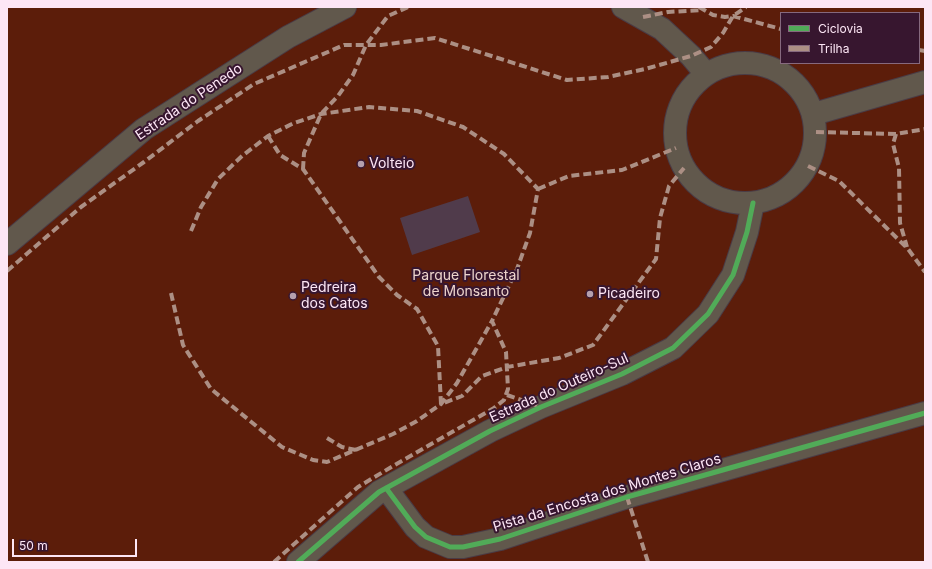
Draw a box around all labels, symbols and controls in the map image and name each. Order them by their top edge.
legend [780,12,920,64]
text: Ciclovia [818,21,863,36]
text: Trilha [818,41,849,56]
street label: Estrada do Penedo [132,60,246,144]
place label: Volteio [369,156,414,172]
marker: Volteio [356,159,366,169]
park label: Parque Florestal de Monsanto [412,268,520,300]
place label: Pedreira dos Catos [301,280,368,312]
place label: Picadeiro [598,286,660,302]
marker: Picadeiro [585,289,595,299]
marker: Pedreira dos Catos [288,291,298,301]
street label: Estrada do Outeiro-Sul [487,350,631,426]
street label: Pista da Encosta dos Montes Claros [491,450,723,536]
scale bar [14,531,139,557]
text: 50 m [19,538,48,553]

